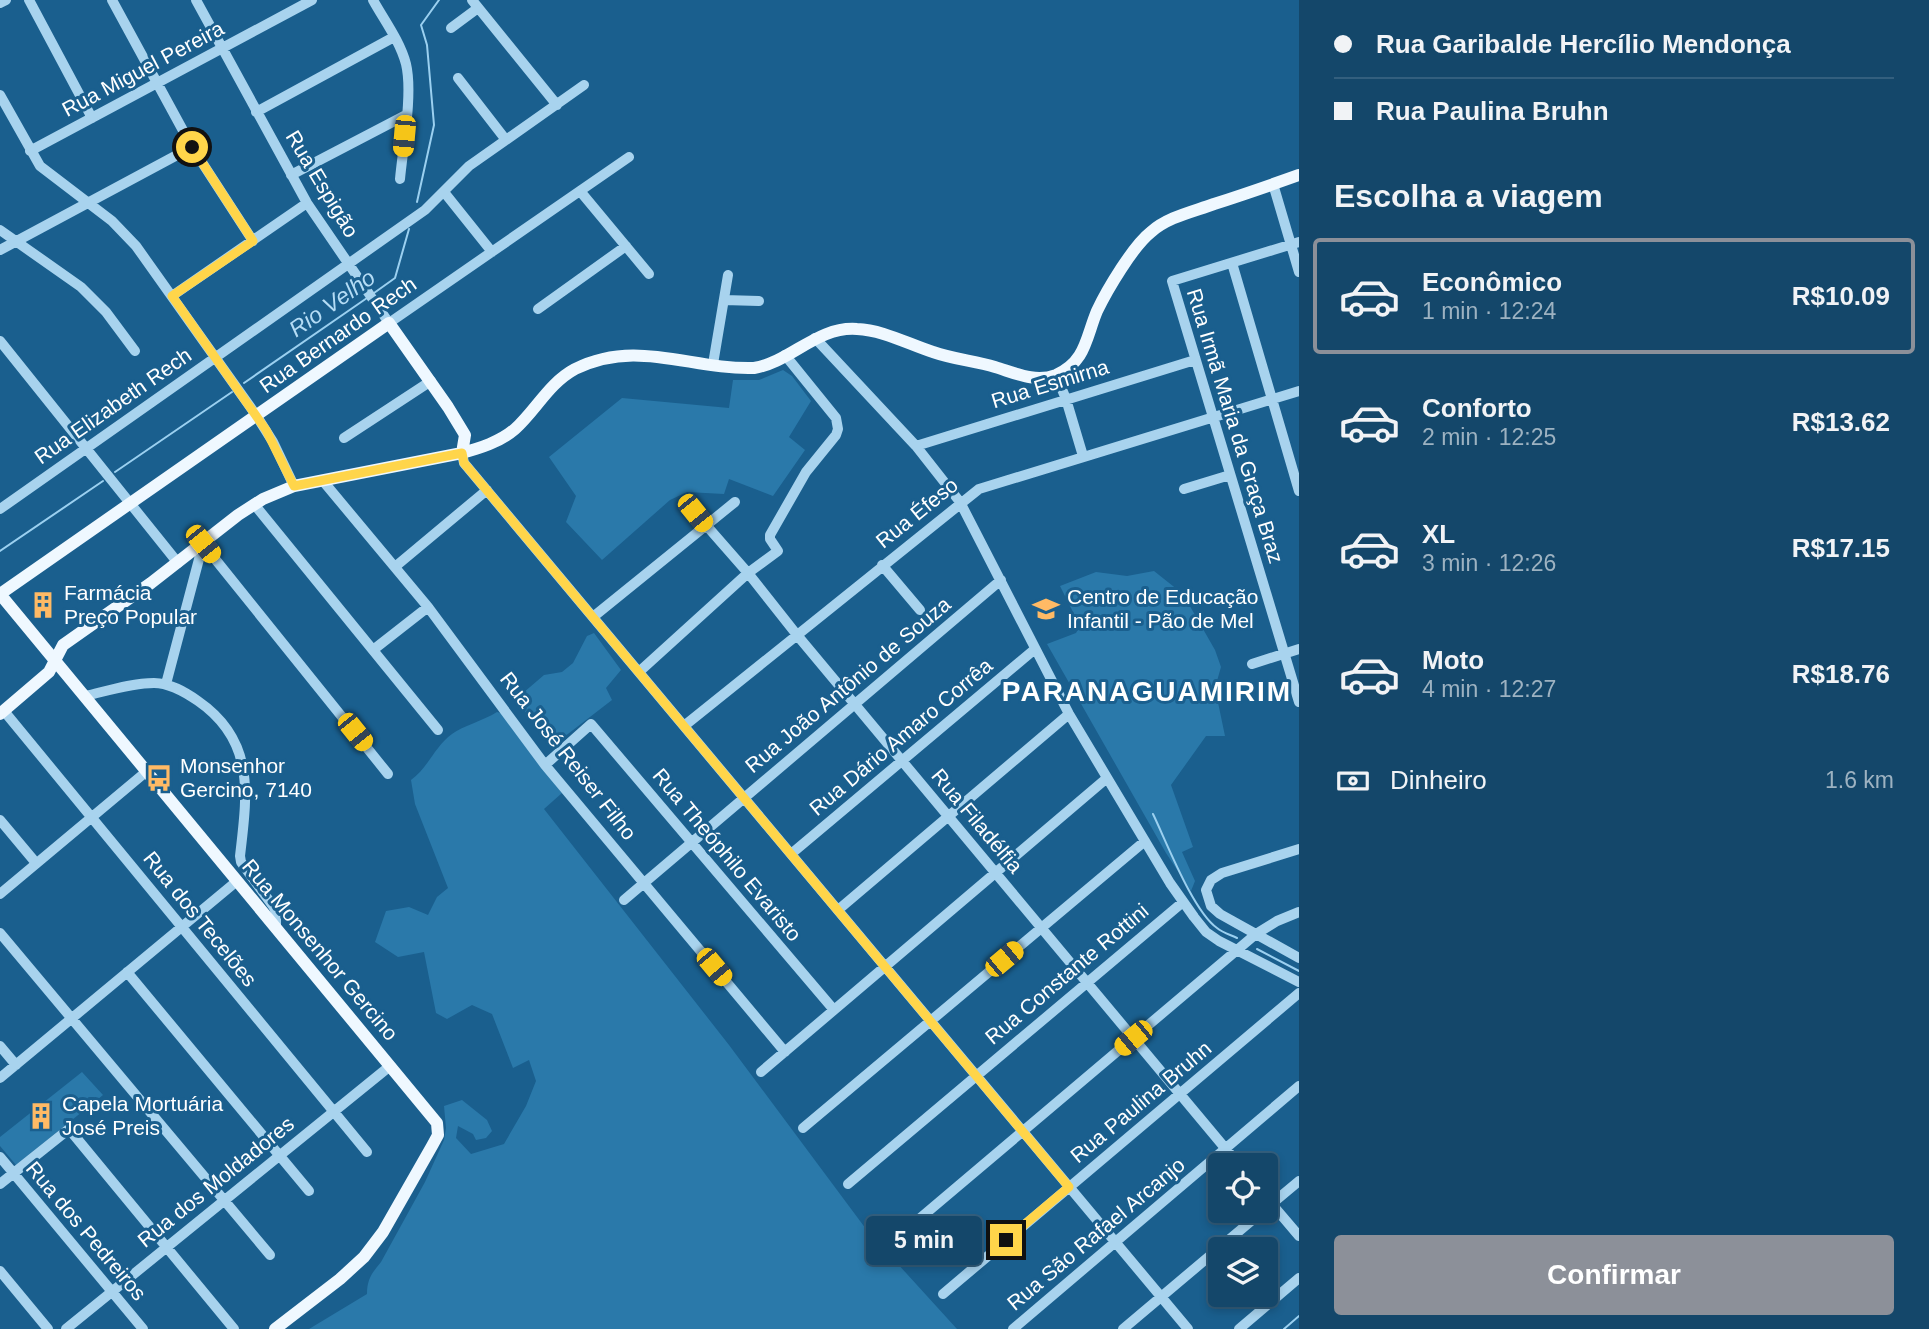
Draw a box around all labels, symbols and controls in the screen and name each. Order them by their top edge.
street label: Rua Miguel Pereira [58,16,228,121]
text: Rua Garibalde Hercílio Mendonça [1376,29,1791,59]
text: Rua Paulina Bruhn [1376,96,1609,126]
car [392,114,417,158]
street label: Rua Espigão [282,126,363,241]
route start [176,131,208,163]
text: Escolha a viagem [1334,178,1603,214]
water label: Rio Velho [284,264,380,342]
icon: car [1338,265,1401,328]
text: Econômico [1422,267,1562,297]
street label: Rua Bernardo Rech [255,272,420,397]
text: R$10.09 [1792,281,1890,311]
street label: Rua Irmã Maria da Graça Braz [1183,286,1288,566]
text: 1 min · 12:24 [1422,298,1556,324]
street label: Rua Elizabeth Rech [30,343,195,468]
street label: Rua Esmirna [988,355,1112,412]
icon: car [1338,391,1401,454]
text: Conforto [1422,393,1532,423]
text: R$13.62 [1792,407,1890,437]
text: 2 min · 12:25 [1422,424,1556,450]
street label: Rua Éfeso [871,473,962,552]
car [674,490,717,536]
icon: car [1338,517,1401,580]
text: XL [1422,519,1455,549]
car [182,521,225,567]
text: R$17.15 [1792,533,1890,563]
text: 3 min · 12:26 [1422,550,1556,576]
place label: Farmácia Preço Popular [64,581,197,628]
place label: Centro de Educação Infantil - Pão de Mel [1067,585,1258,632]
building icon: Farmácia Preço Popular [28,590,58,620]
street label: Rua João Antônio de Souza [741,592,955,777]
school or university icon: Centro de Educação Infantil - Pão de Mel [1031,594,1061,624]
icon: car [1338,643,1401,706]
text: Moto [1422,645,1484,675]
street label: Rua Dário Amaro Corrêa [805,653,997,820]
text: R$18.76 [1792,659,1890,689]
street label: Rua José Reiser Filho [496,667,641,844]
district label: PARANAGUAMIRIM [1002,676,1292,707]
text: 4 min · 12:27 [1422,676,1556,702]
car [334,709,377,755]
place label: Monsenhor Gercino, 7140 [180,754,312,801]
icon: cash [1334,762,1372,800]
bus stop icon: Monsenhor Gercino, 7140 [144,763,174,793]
street label: Rua Theóphilo Evaristo [649,764,806,946]
street label: Rua Filadélfia [927,764,1028,877]
text: Dinheiro [1390,765,1487,795]
text: 1.6 km [1825,767,1894,793]
street label: Rua dos Tecelões [139,847,262,991]
street label: Rua Monsenhor Gercino [238,855,403,1045]
street label: Rua Constante Rottini [981,899,1153,1048]
car [982,937,1027,981]
car [693,944,736,990]
car [1111,1016,1156,1060]
street label: Rua Paulina Bruhn [1066,1036,1216,1167]
place label: Capela Mortuária José Preis [62,1092,223,1139]
building icon: Capela Mortuária José Preis [26,1101,56,1131]
street label: Rua dos Moldadores [133,1112,298,1252]
street label: Rua São Rafael Arcanjo [1002,1153,1189,1314]
map controls [1208,1153,1278,1307]
button: locate [1208,1153,1278,1223]
street label: Rua dos Pedreiros [22,1157,151,1305]
callout: 5 min [866,1216,982,1264]
route end [990,1224,1022,1256]
text: 5 min [894,1227,954,1253]
button: Confirmar [1334,1235,1894,1315]
button: layers [1208,1237,1278,1307]

